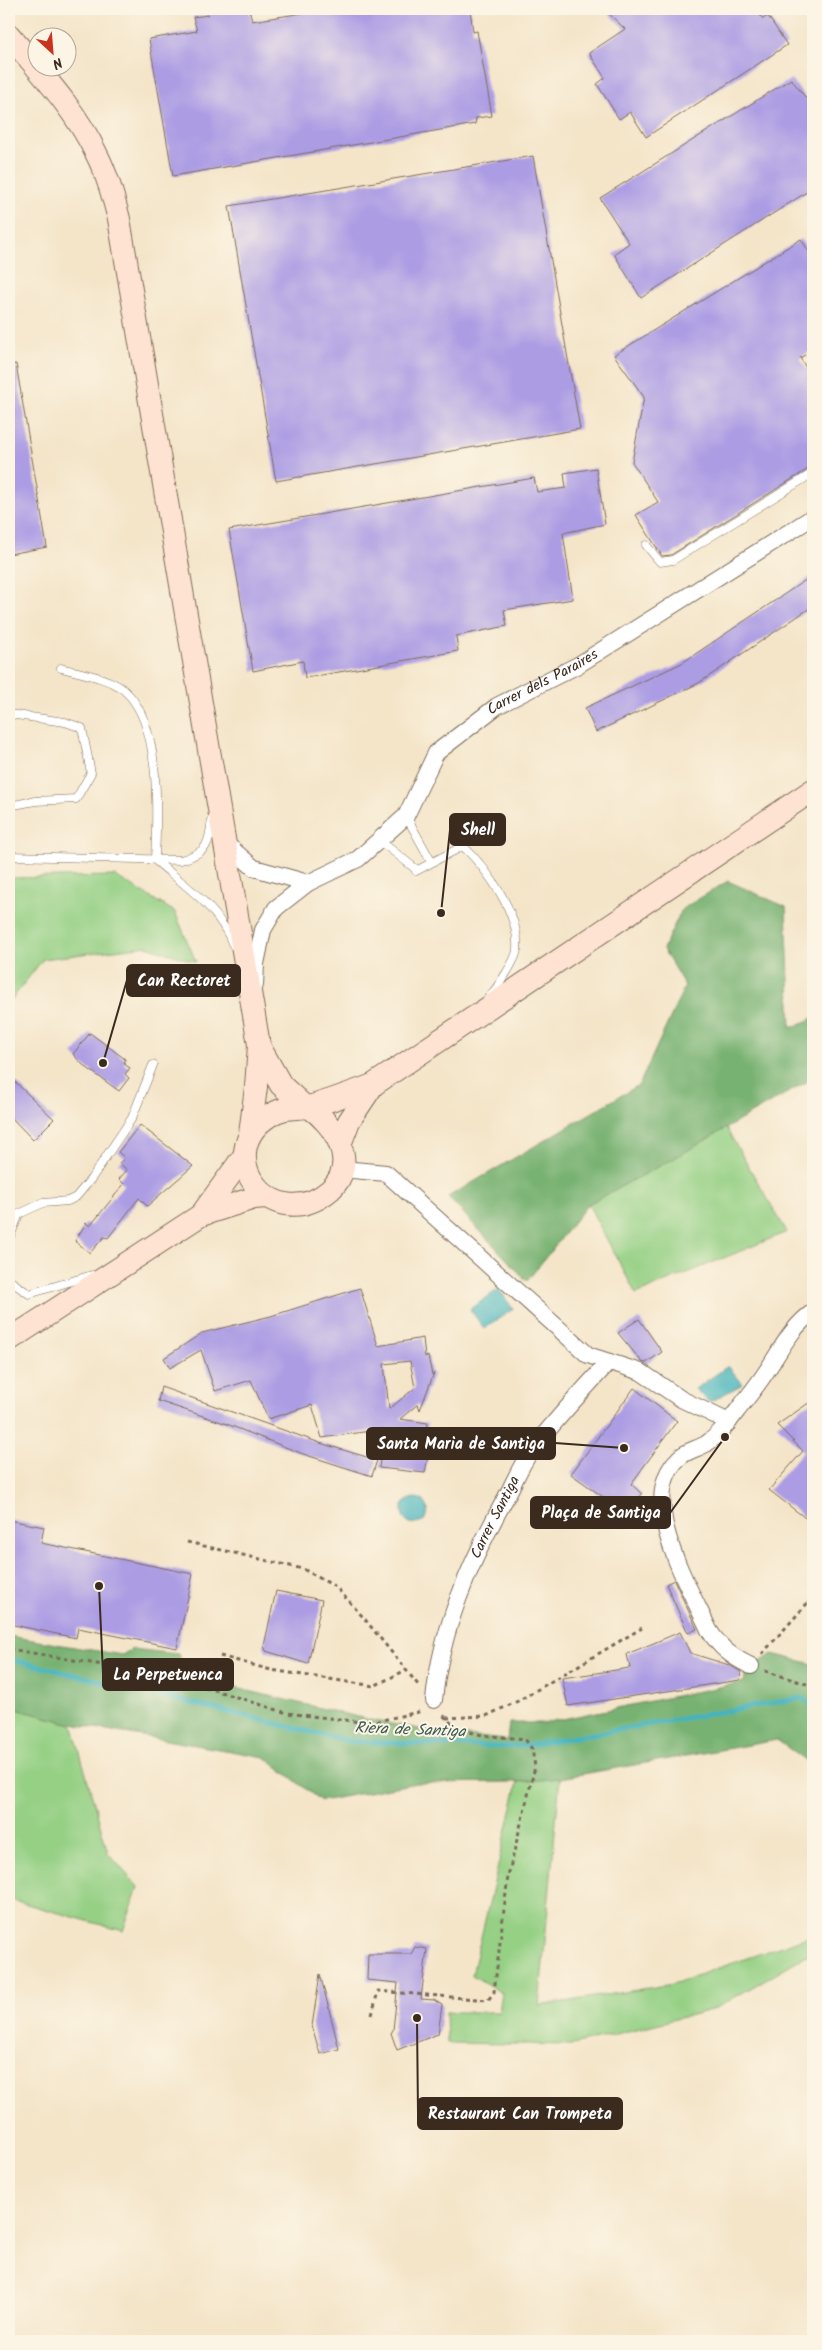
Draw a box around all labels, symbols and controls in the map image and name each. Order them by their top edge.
north arrow [28,28,78,78]
text: N [48,51,66,75]
street label: Carrer dels Paraires [482,643,604,722]
callout: Shell [450,814,505,845]
text: Shell [461,818,496,843]
callout: Can Rectoret [127,965,240,996]
text: Can Rectoret [137,969,232,994]
callout: Santa Maria de Santiga [367,1428,555,1459]
text: Santa Maria de Santiga [377,1432,545,1457]
street label: Carrer Santiga [464,1472,527,1563]
callout: Plaça de Santiga [531,1497,670,1528]
text: Plaça de Santiga [541,1501,661,1526]
callout: La Perpetuenca [103,1659,233,1690]
text: La Perpetuenca [113,1663,223,1688]
water label: Riera de Santiga [354,1716,467,1744]
callout: Restaurant Can Trompeta [418,2098,622,2129]
text: Restaurant Can Trompeta [428,2102,612,2127]

